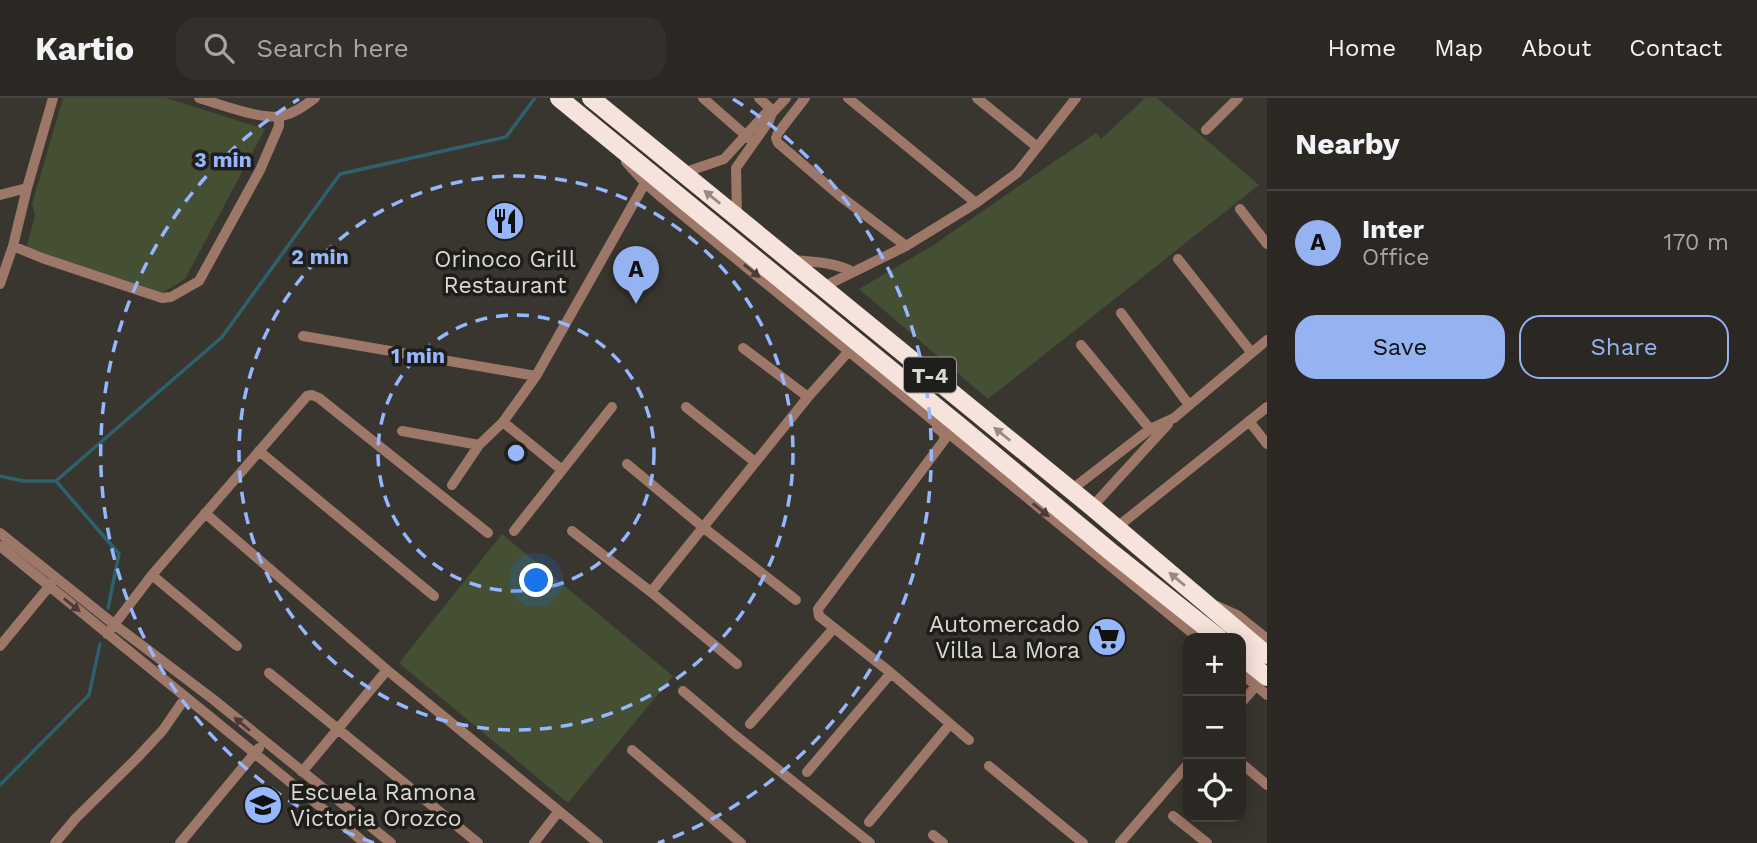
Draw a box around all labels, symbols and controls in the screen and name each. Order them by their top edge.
search box [176,17,666,80]
text: Kartio [35,29,134,68]
icon: search [200,29,238,67]
text: Search here [256,33,409,63]
text: Home [1328,34,1396,62]
text: Map [1434,34,1483,62]
text: About [1521,34,1591,62]
text: Contact [1629,34,1722,62]
text: Nearby [1295,126,1400,161]
text: 3 min [194,147,252,172]
one-way arrow [704,190,721,205]
restaurant icon: Orinoco Grill Restaurant [484,200,526,242]
text: Inter [1362,214,1424,244]
text: A [1310,229,1326,256]
text: 170 m [1664,229,1729,256]
text: 2 min [291,244,349,269]
text: Office [1362,244,1430,271]
place label: Orinoco Grill Restaurant [434,246,576,299]
pin: A [613,246,659,304]
one-way arrow [742,264,760,279]
button: Save [1295,315,1505,379]
button: Share [1519,315,1729,379]
text: 1 min [391,343,445,368]
road number: T-4 [904,358,956,392]
one-way arrow [994,427,1011,442]
centre of rings [504,441,528,465]
one-way arrow [1031,502,1049,517]
your location [519,563,553,597]
one-way arrow [1169,572,1186,587]
one-way arrow [63,597,80,612]
place label: Automercado Villa La Mora [929,611,1080,664]
supermarket icon: Automercado Villa La Mora [1086,616,1128,658]
map controls [1183,633,1246,822]
button: + [1183,633,1246,696]
button: − [1183,696,1246,759]
one-way arrow [234,716,252,731]
button: locate [1183,759,1246,822]
place label: Escuela Ramona Victoria Orozco [290,779,476,832]
school or university icon: Escuela Ramona Victoria Orozco [242,784,284,826]

